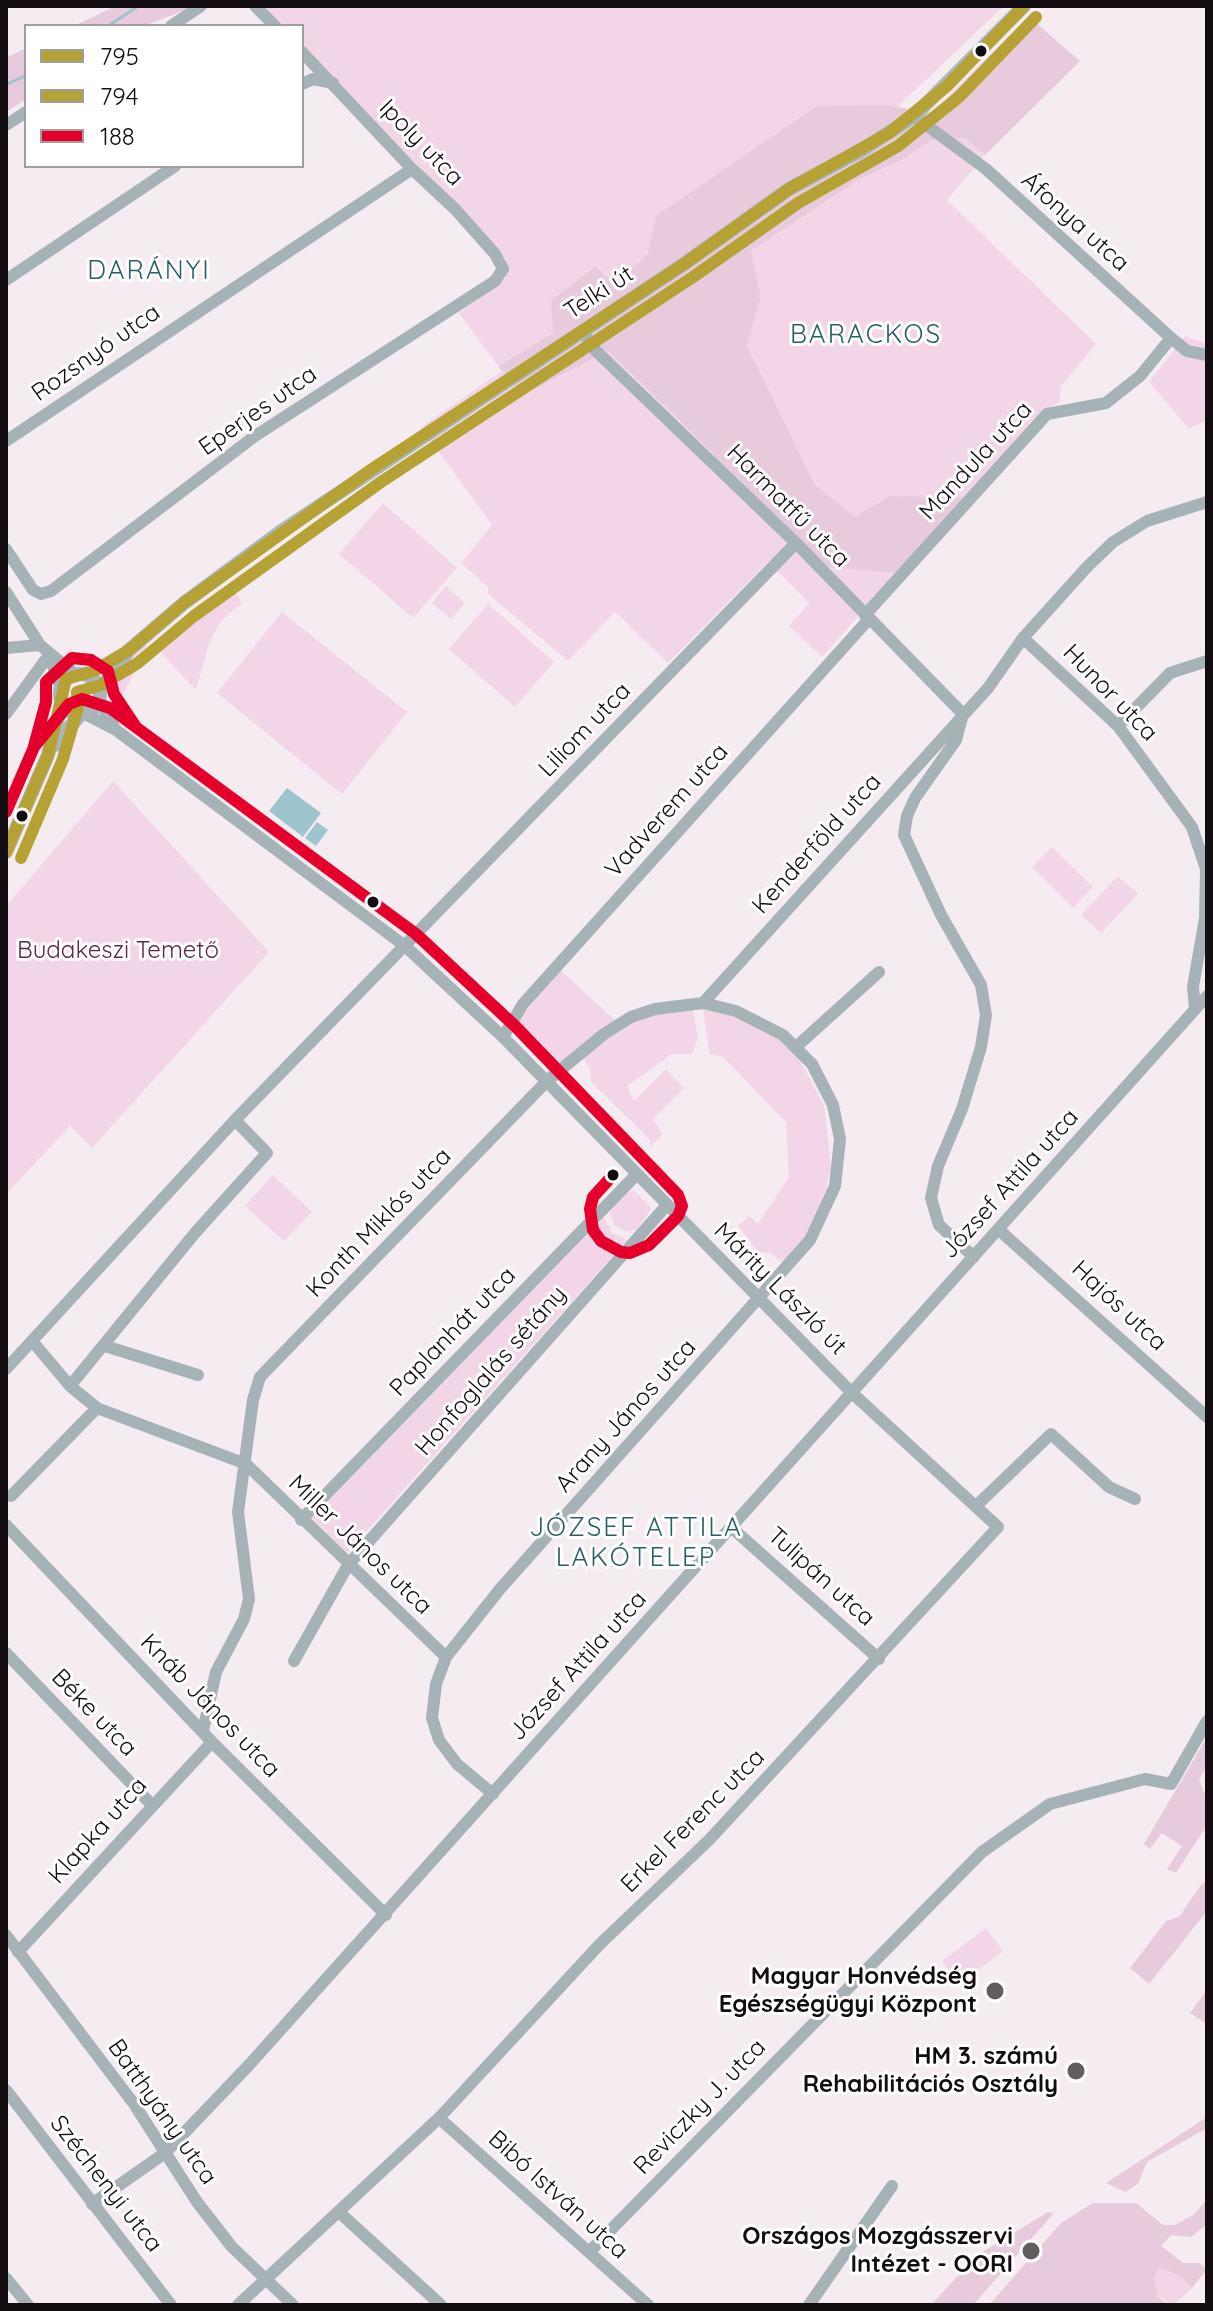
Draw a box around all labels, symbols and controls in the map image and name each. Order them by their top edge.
legend [24,24,304,168]
text: 795 [100,41,139,71]
unlabelled marker [973,43,989,59]
text: 794 [100,81,138,111]
street label: Ipoly utca [373,94,469,192]
text: 188 [100,121,135,151]
street label: Áfonya utca [1015,166,1135,278]
district label: DARÁNYI [87,255,211,287]
street label: Telki út [559,260,639,326]
street label: Rozsnyó utca [26,298,166,408]
district label: BARACKOS [790,319,942,351]
street label: Eperjes utca [194,360,322,462]
street label: Mandula utca [914,396,1038,526]
street label: Harmatfű utca [720,438,856,574]
street label: Hunor utca [1057,638,1163,748]
street label: Liliom utca [533,677,637,783]
street label: Vadverem utca [599,738,735,884]
street label: Kenderföld utca [747,768,887,920]
unlabelled marker [14,808,30,824]
unlabelled marker [365,894,381,910]
park label: Budakeszi Temető [17,937,219,965]
street label: József Attila utca [935,1103,1085,1265]
street label: Konth Miklós utca [300,1142,458,1304]
unlabelled marker [605,1167,621,1183]
street label: Márity László út [708,1217,852,1361]
street label: Hajós utca [1066,1255,1172,1357]
street label: Paplanhát utca [384,1261,522,1403]
street label: Honfoglalás sétány [409,1280,573,1462]
street label: Arany János utca [550,1334,702,1498]
street label: Miller János utca [282,1469,438,1621]
district label: JÓZSEF ATTILA LAKÓTELEP [529,1512,743,1574]
street label: Tulipán utca [762,1521,880,1633]
street label: József Attila utca [503,1585,653,1747]
street label: Knáb János utca [134,1628,286,1784]
street label: Béke utca [45,1663,143,1763]
street label: Erkel Ferenc utca [615,1743,771,1899]
street label: Klapka utca [43,1772,153,1890]
place label: Magyar Honvédség Egészségügyi Központ [719,1963,977,2019]
marker: Magyar Honvédség Egészségügyi Központ [984,1980,1006,2002]
street label: Reviczky J. utca [628,2033,772,2181]
street label: Batthyány utca [101,2034,223,2190]
place label: HM 3. számú Rehabilitációs Osztály [803,2043,1058,2099]
marker: HM 3. számú Rehabilitációs Osztály [1065,2060,1087,2082]
street label: Széchenyi utca [44,2110,168,2258]
street label: Bibó István utca [482,2125,634,2265]
place label: Országos Mozgásszervi Intézet - OORI [742,2223,1013,2279]
marker: Országos Mozgásszervi Intézet - OORI [1020,2240,1042,2262]

